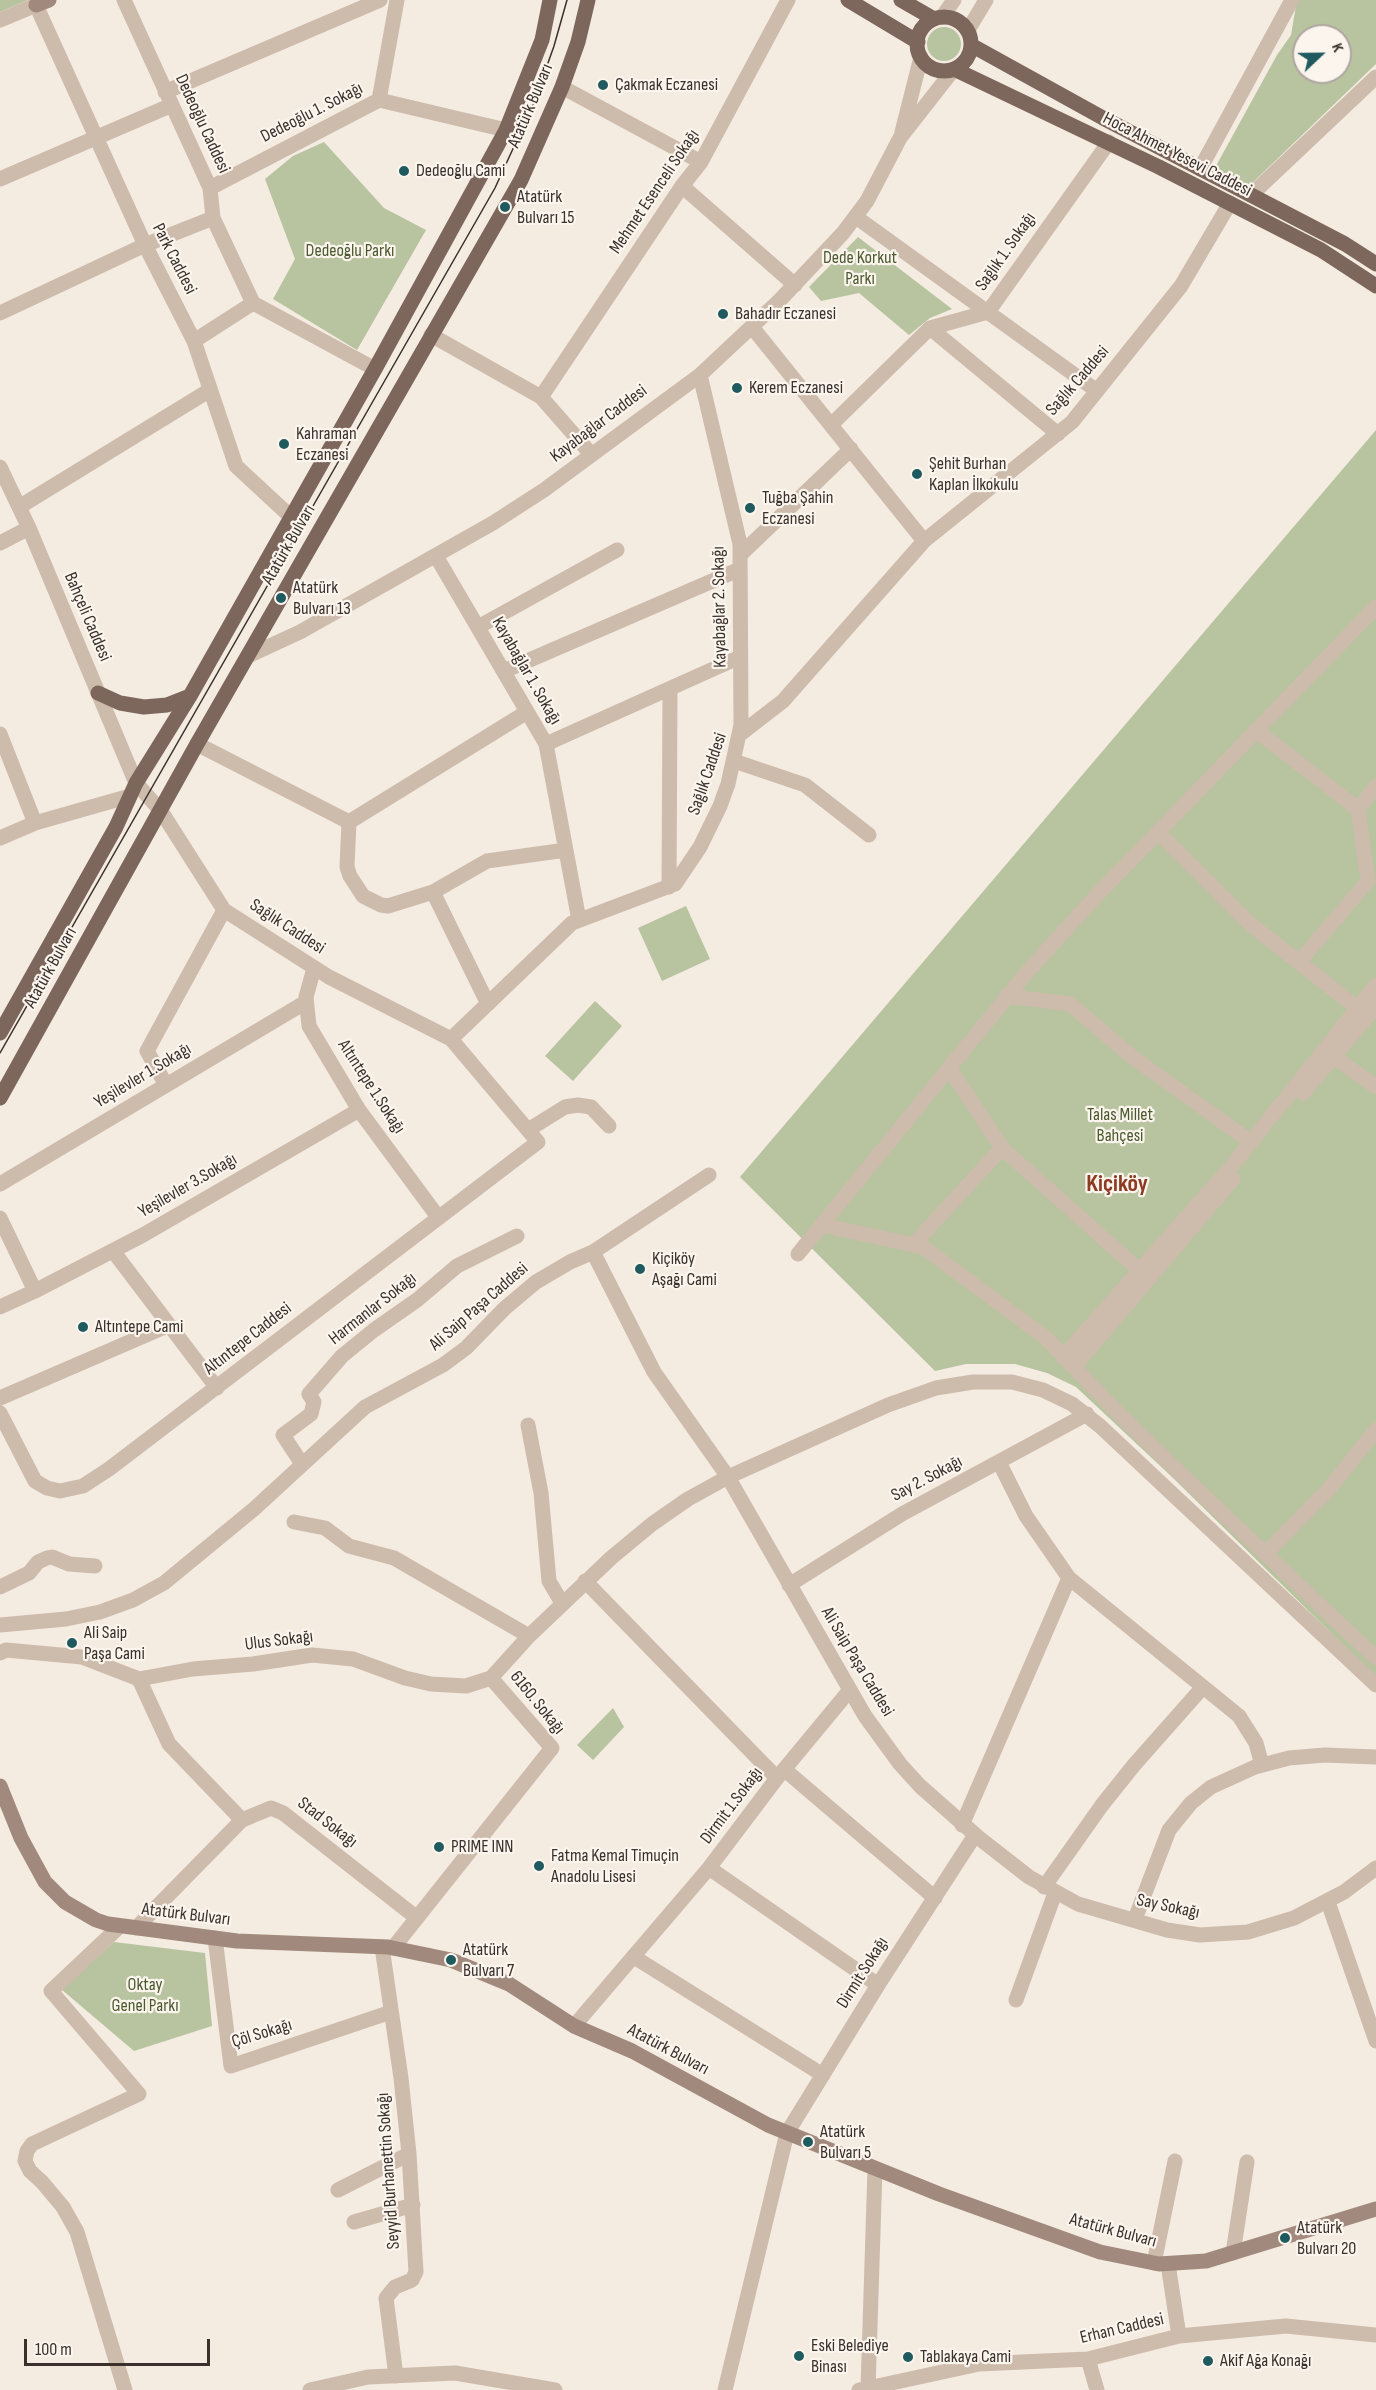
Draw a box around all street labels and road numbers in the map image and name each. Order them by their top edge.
street label: Atatürk Bulvarı [504,61,558,151]
street label: Dedeoğlu Caddesi [170,71,234,177]
street label: Dedeoğlu 1. Sokağı [257,78,367,148]
street label: Hoca Ahmet Yesevi Caddesi [1099,108,1255,202]
street label: Mehmet Esenceli Sokağı [605,126,705,258]
street label: Sağlık 1. Sokağı [971,209,1041,295]
street label: Park Caddesi [147,220,201,298]
street label: Sağlık Caddesi [1042,342,1114,420]
street label: Kayabağlar Caddesi [546,381,652,467]
street label: Atatürk Bulvarı [257,501,321,589]
street label: Kayabağlar 2. Sokağı [708,546,732,668]
street label: Bahçeli Caddesi [59,569,115,665]
street label: Kayabağlar 1. Sokağı [486,613,566,729]
street label: Sağlık Caddesi [684,730,732,818]
street label: Sağlık Caddesi [245,895,329,959]
street label: Atatürk Bulvarı [20,924,82,1012]
street label: Altıntepe 1.Sokağı [333,1036,409,1138]
street label: Yeşilevler 1.Sokağı [91,1039,195,1113]
street label: Yeşilevler 3.Sokağı [135,1149,241,1223]
street label: Ali Saip Paşa Caddesi [425,1258,533,1356]
street label: Harmanlar Sokağı [325,1268,421,1350]
street label: Altıntepe Caddesi [200,1298,296,1380]
street label: Say 2. Sokağı [888,1451,966,1507]
street label: Ali Saip Paşa Caddesi [816,1603,898,1721]
street label: Ulus Sokağı [244,1626,314,1656]
street label: 6160. Sokağı [505,1667,569,1739]
street label: Dirmit 1.Sokağı [696,1763,768,1849]
street label: Stad Sokağı [293,1793,361,1853]
street label: Say Sokağı [1135,1890,1201,1924]
street label: Atatürk Bulvarı [141,1899,231,1931]
street label: Dirmit Sokağı [833,1933,893,2013]
street label: Çöl Sokağı [229,2015,295,2053]
street label: Atatürk Bulvarı [624,2020,712,2080]
street label: Seyyid Burhanettin Sokağı [373,2092,405,2250]
street label: Atatürk Bulvarı [1067,2209,1159,2253]
street label: Erhan Caddesi [1078,2309,1166,2349]

